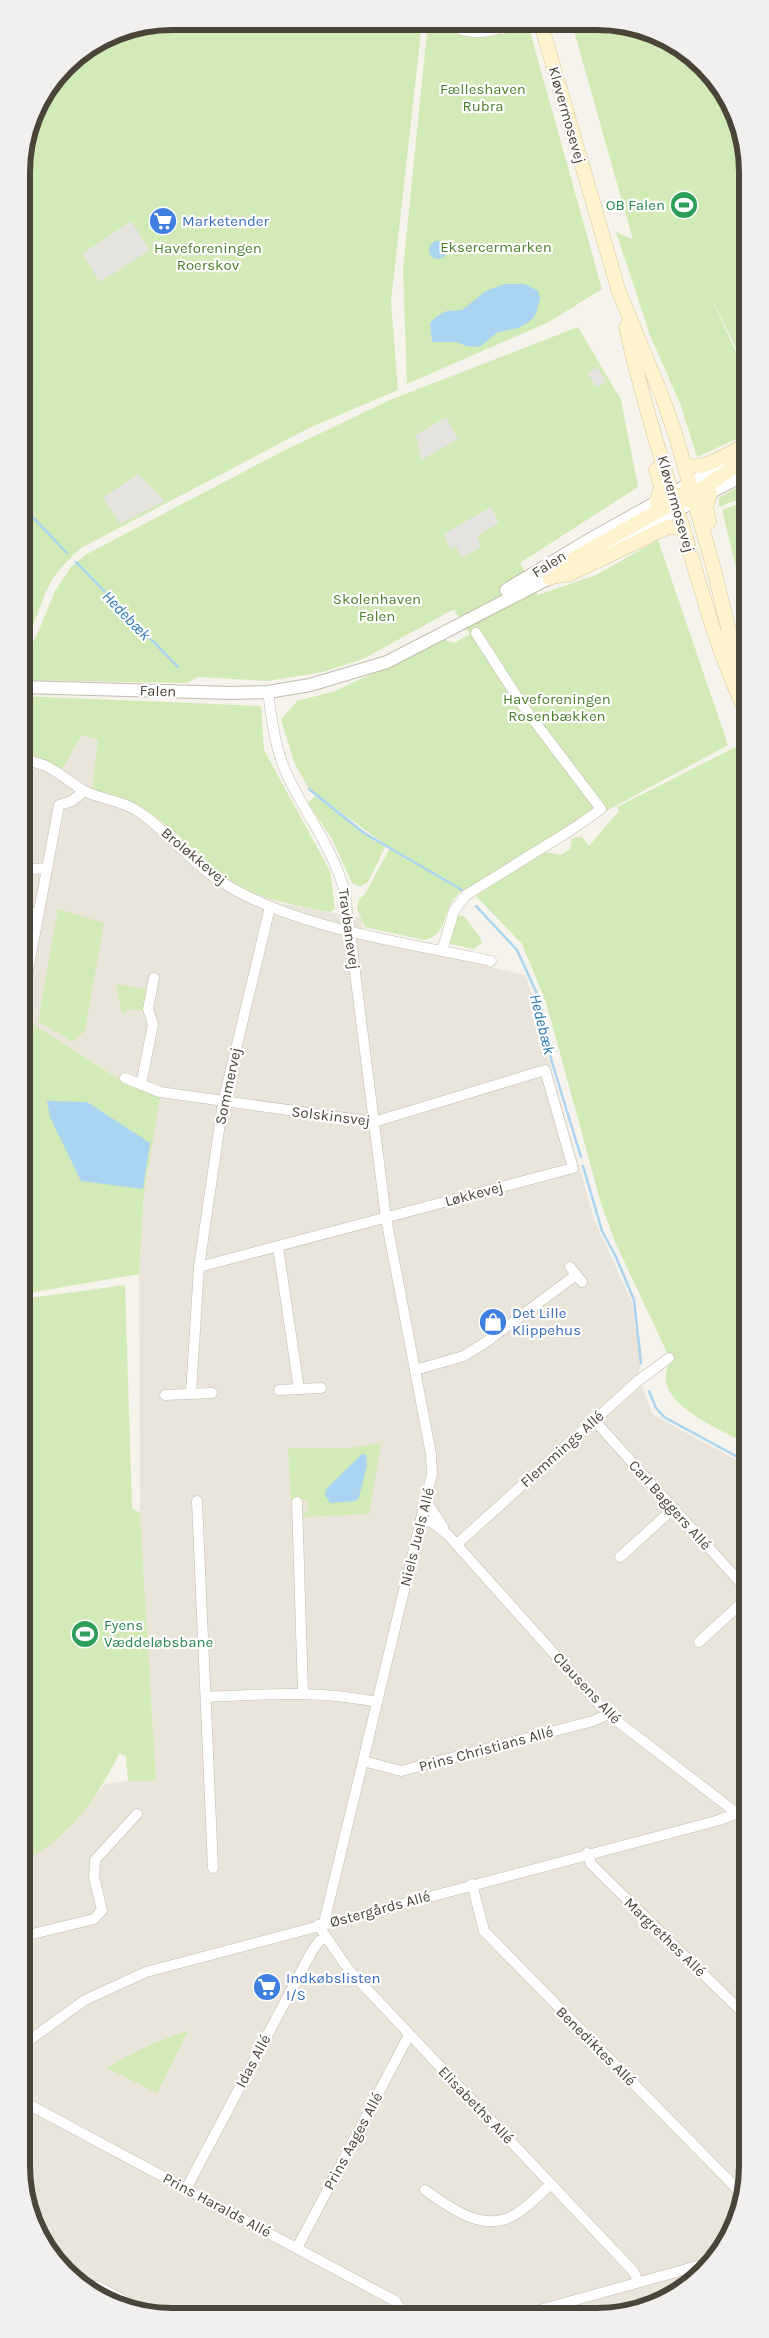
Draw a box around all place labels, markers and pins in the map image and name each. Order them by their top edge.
sports icon: OB Falen [669,190,699,220]
place label: OB Falen [606,196,665,214]
supermarket icon: Marketender [148,206,178,236]
place label: Marketender [182,212,270,230]
place label: Det Lille Klippehus [512,1304,581,1339]
shop icon: Det Lille Klippehus [478,1307,508,1337]
place label: Fyens Væddeløbsbane [104,1616,213,1651]
sports icon: Fyens Væddeløbsbane [70,1619,100,1649]
place label: Indkøbslisten I/S [286,1969,381,2004]
supermarket icon: Indkøbslisten I/S [252,1972,282,2002]

